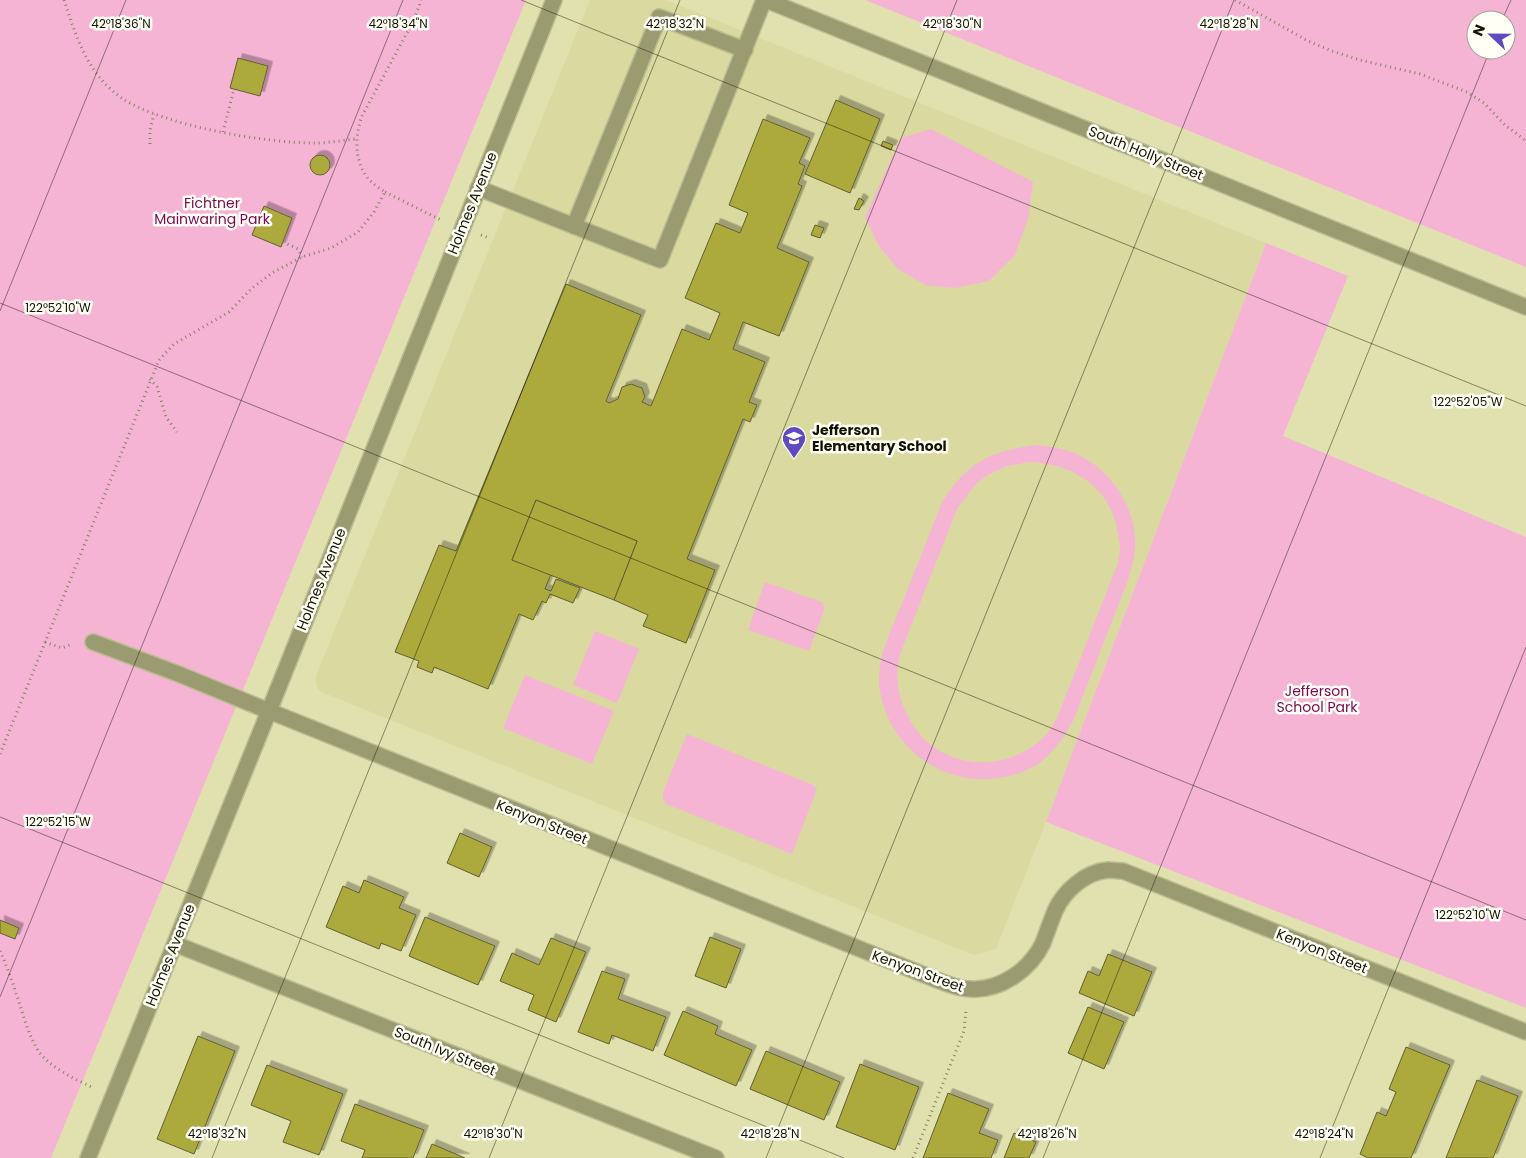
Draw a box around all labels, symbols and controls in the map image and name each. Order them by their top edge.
north arrow [1466,10,1516,60]
text: 42°18'36"N [91,15,151,32]
text: 42°18'34"N [368,15,428,32]
text: 42°18'32"N [646,15,704,32]
text: 42°18'30"N [922,15,982,32]
text: 42°18'28"N [1199,15,1259,32]
text: N [1468,22,1490,39]
street label: South Holly Street [1086,121,1206,185]
street label: Holmes Avenue [442,149,502,257]
park label: Fichtner Mainwaring Park [154,193,271,229]
text: 122°52'10"W [25,299,91,316]
text: 122°52'05"W [1433,393,1503,410]
place label: Jefferson Elementary School [812,420,947,456]
school or university icon: Jefferson Elementary School [781,425,807,459]
street label: Holmes Avenue [291,525,351,633]
park label: Jefferson School Park [1277,681,1358,717]
street label: Kenyon Street [493,795,591,849]
text: 122°52'15"W [25,813,91,830]
street label: Holmes Avenue [140,901,200,1009]
text: 122°52'10"W [1435,906,1501,923]
street label: Kenyon Street [1273,924,1371,978]
street label: Kenyon Street [869,945,967,997]
street label: South Ivy Street [391,1022,499,1080]
text: 42°18'32"N [188,1125,246,1142]
text: 42°18'30"N [463,1125,523,1142]
text: 42°18'28"N [740,1125,800,1142]
text: 42°18'26"N [1017,1125,1077,1142]
text: 42°18'24"N [1294,1125,1354,1142]

